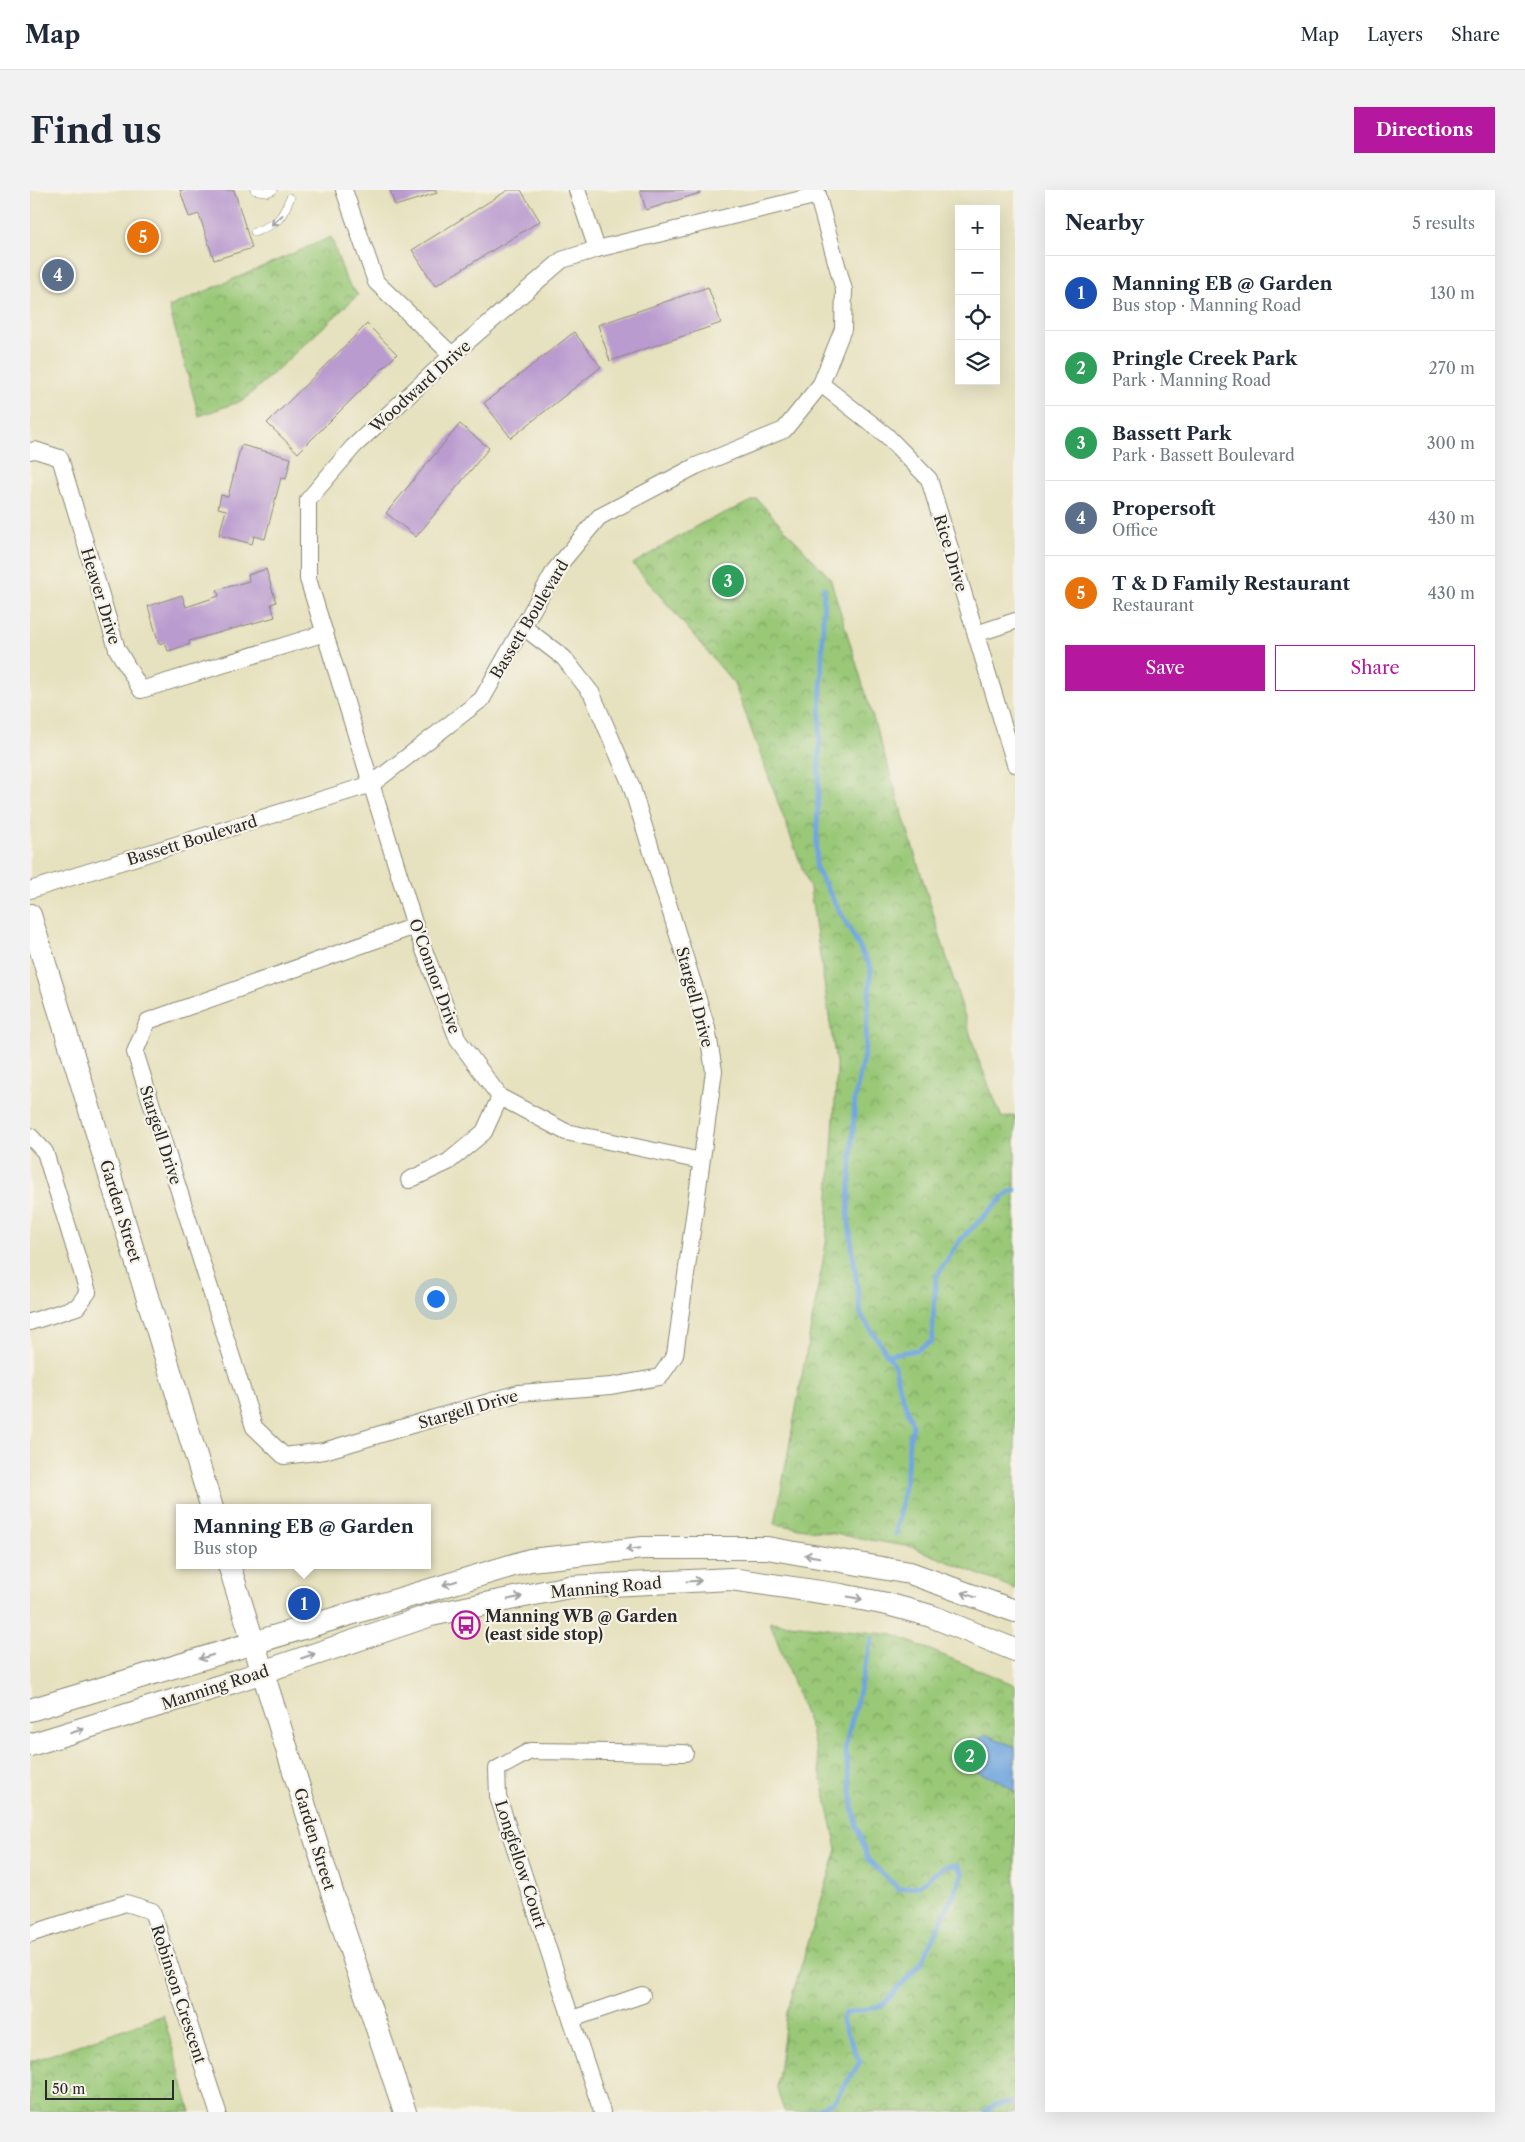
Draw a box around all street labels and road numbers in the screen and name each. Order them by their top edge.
street label: Woodward Drive [365,335,475,437]
street label: Rice Drive [930,512,972,594]
street label: Heaver Drive [77,545,125,647]
street label: Bassett Boulevard [486,556,573,682]
street label: Bassett Boulevard [124,811,260,869]
street label: O'Connor Drive [405,916,465,1036]
street label: Stargell Drive [672,945,718,1049]
street label: Stargell Drive [136,1083,186,1187]
street label: Garden Street [96,1157,146,1265]
street label: Stargell Drive [416,1385,520,1433]
street label: Manning Road [550,1572,663,1602]
street label: Manning Road [159,1660,271,1714]
street label: Garden Street [290,1785,340,1893]
street label: Longfellow Court [491,1797,551,1931]
street label: Robinson Crescent [147,1922,211,2066]

